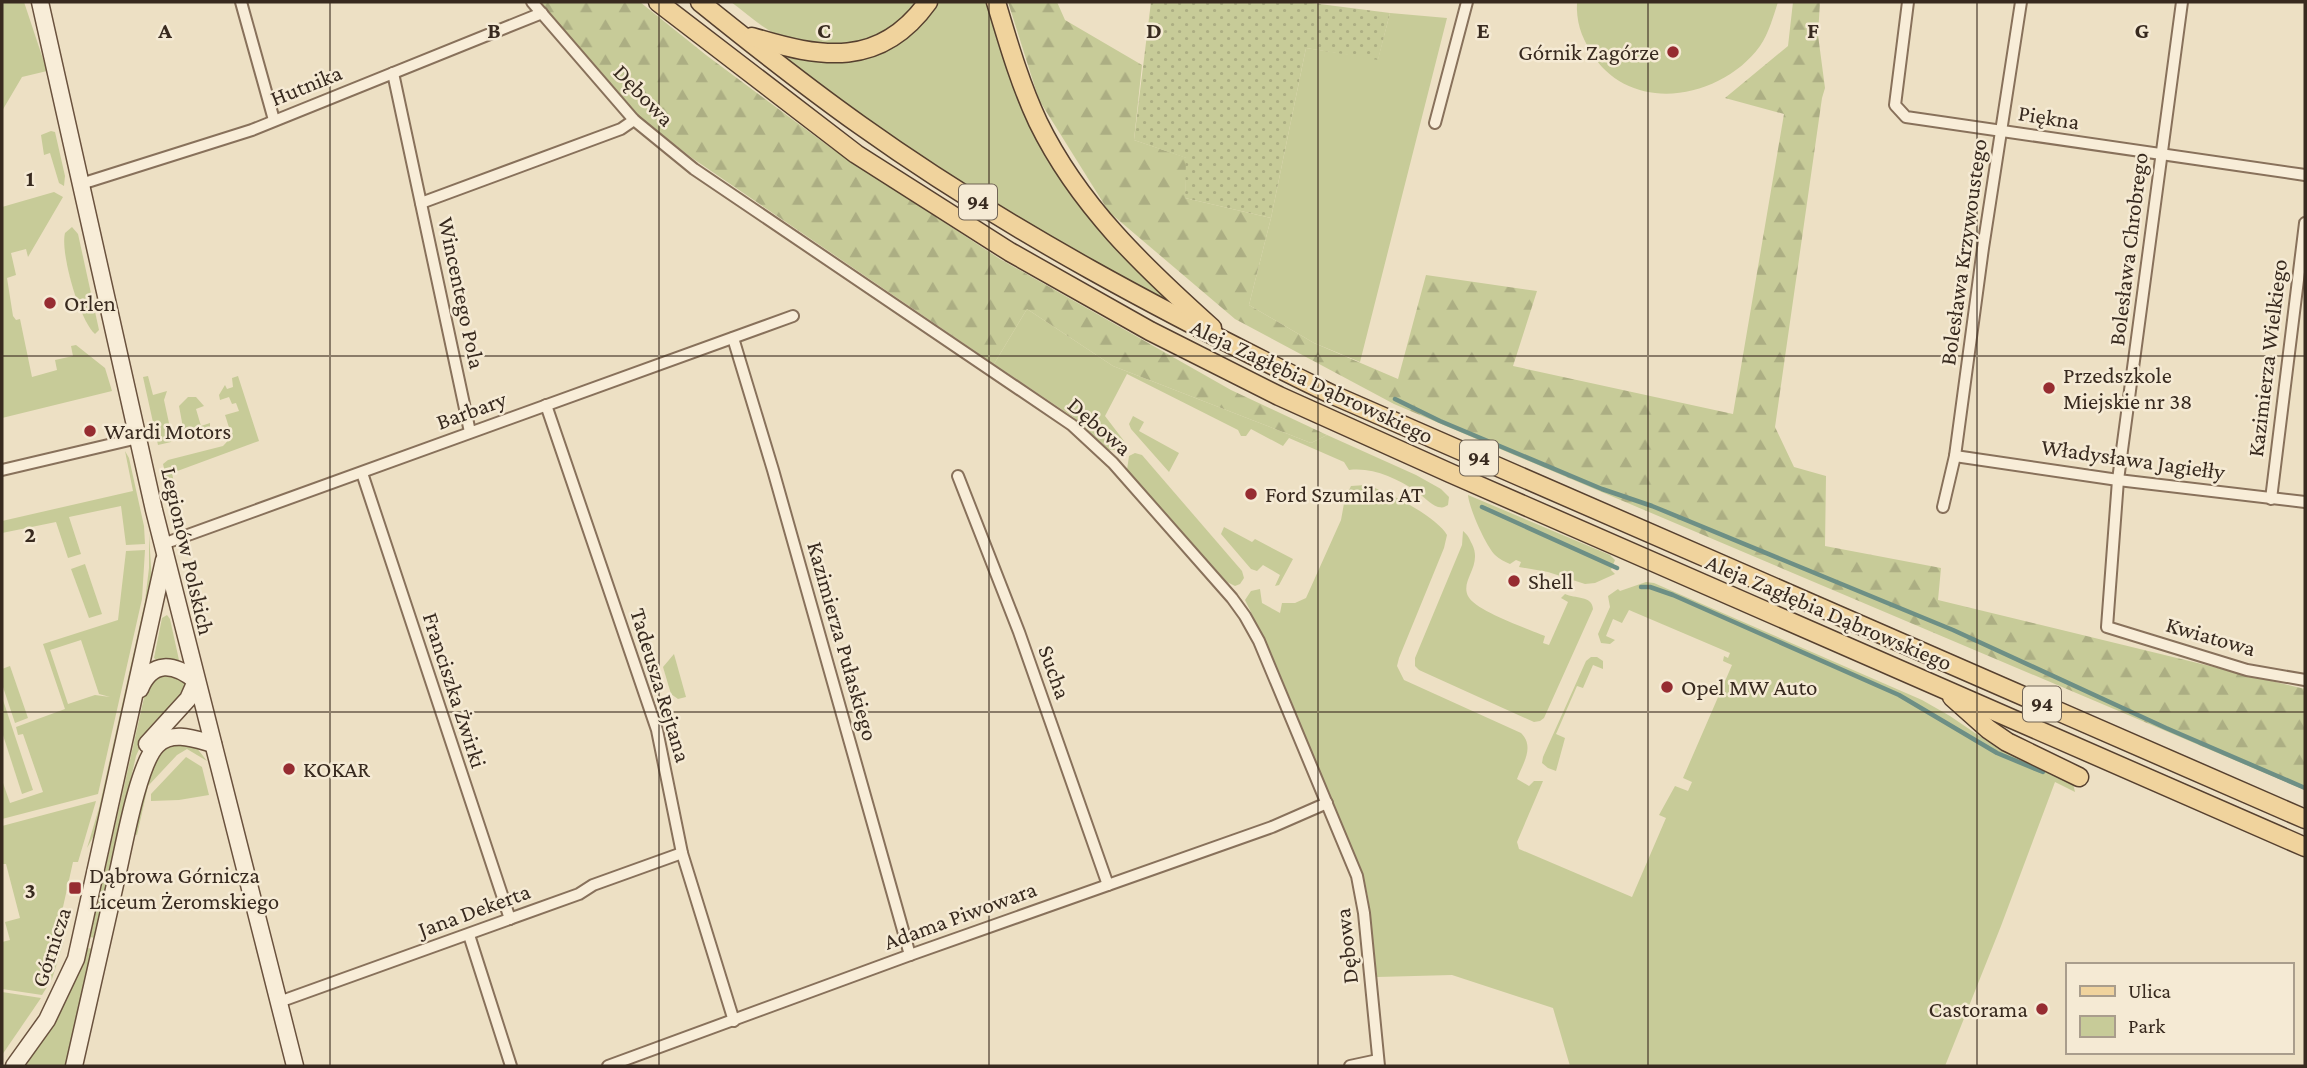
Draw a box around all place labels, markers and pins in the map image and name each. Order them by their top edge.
place label: Górnik Zagórze [1518,39,1659,65]
marker: Górnik Zagórze [1665,44,1681,60]
place label: Orlen [64,290,116,316]
marker: Orlen [42,295,58,311]
place label: Przedszkole Miejskie nr 38 [2063,362,2193,414]
marker: Przedszkole Miejskie nr 38 [2041,380,2057,396]
place label: Wardi Motors [104,418,231,444]
marker: Wardi Motors [82,423,98,439]
place label: Ford Szumilas AT [1265,481,1424,507]
marker: Ford Szumilas AT [1243,486,1259,502]
place label: Shell [1528,568,1573,594]
marker: Shell [1506,573,1522,589]
place label: Opel MW Auto [1681,674,1817,700]
marker: Opel MW Auto [1659,679,1675,695]
place label: KOKAR [303,756,370,782]
marker: KOKAR [281,761,297,777]
place label: Dąbrowa Górnicza Liceum Żeromskiego [89,862,279,914]
marker: Dąbrowa Górnicza Liceum Żeromskiego [67,880,83,896]
place label: Castorama [1928,996,2028,1022]
marker: Castorama [2034,1001,2050,1017]

